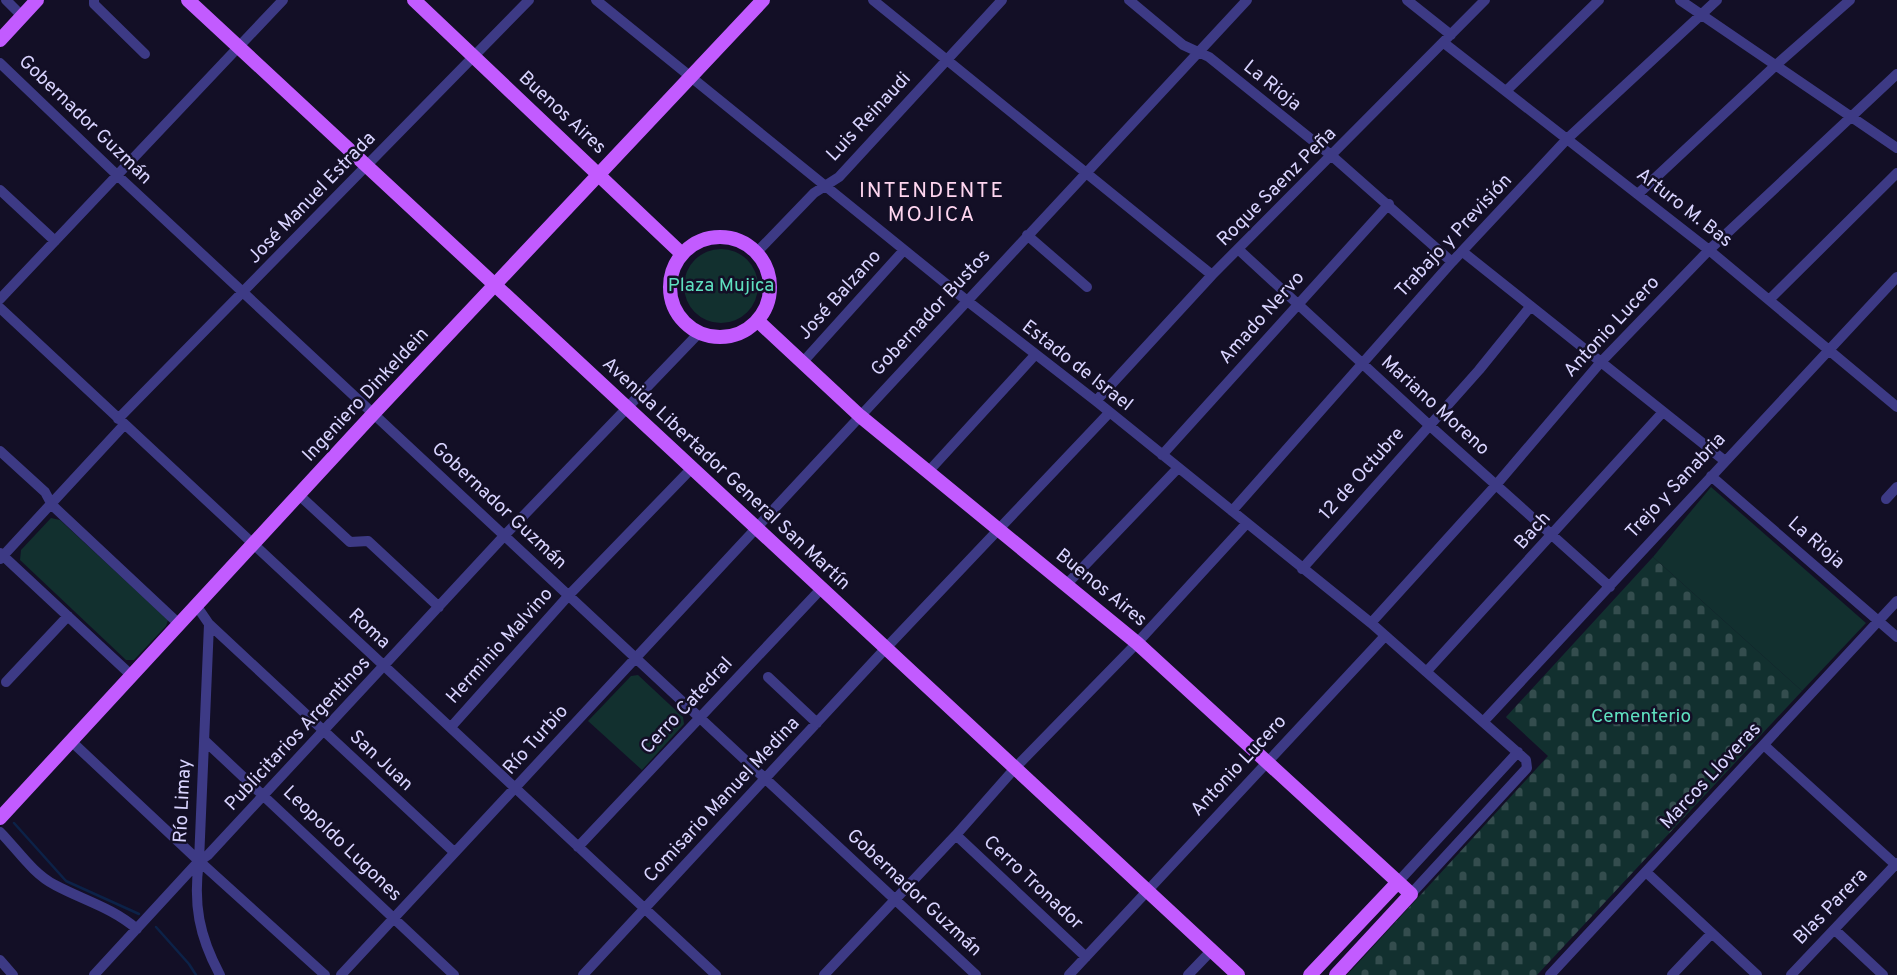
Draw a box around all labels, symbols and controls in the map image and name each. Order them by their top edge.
street label: Gobernador Guzmán [13,50,157,190]
street label: La Rioja [1238,55,1306,117]
street label: Buenos Aires [513,66,611,160]
street label: Luis Reinaudi [821,67,917,167]
street label: Roque Saenz Peña [1212,122,1342,252]
street label: José Manuel Estrada [243,127,381,269]
street label: Arturo M. Bas [1631,163,1737,253]
street label: Trabajo y Previsión [1390,169,1518,303]
district label: INTENDENTE MOJICA [859,178,1005,229]
street label: José Balzano [793,245,887,345]
street label: Gobernador Bustos [866,245,996,381]
street label: Amado Nervo [1214,267,1310,369]
street label: Antonio Lucero [1559,271,1665,383]
park label: Plaza Mujica [668,274,774,298]
street label: Estado de Israel [1017,315,1137,417]
street label: Ingeniero Dinkeldein [298,323,434,467]
street label: Mariano Moreno [1376,351,1494,461]
street label: Avenida Libertador General San Martín [597,352,855,596]
street label: 12 de Octubre [1314,423,1410,525]
street label: Trejo y Sanabria [1621,428,1731,544]
street label: Gobernador Guzmán [426,437,572,575]
street label: Bach [1510,507,1556,555]
street label: La Rioja [1782,512,1850,574]
street label: Buenos Aires [1050,544,1152,632]
street label: Herminio Malvino [441,583,559,709]
street label: Roma [343,604,395,654]
street label: Publicitarios Argentinos [220,652,376,816]
street label: Cerro Catedral [636,652,738,760]
street label: Río Turbio [498,700,574,780]
park label: Cementerio [1591,705,1691,729]
street label: Antonio Lucero [1186,710,1292,822]
street label: Comisario Manuel Medina [639,712,805,888]
street label: Marcos Lloveras [1655,718,1767,834]
street label: San Juan [344,725,418,797]
street label: Río Limay [169,758,197,844]
street label: Leopoldo Lugones [277,781,407,907]
street label: Gobernador Guzmán [841,824,987,962]
street label: Cerro Tronador [978,831,1088,936]
street label: Blas Parera [1789,864,1873,950]

